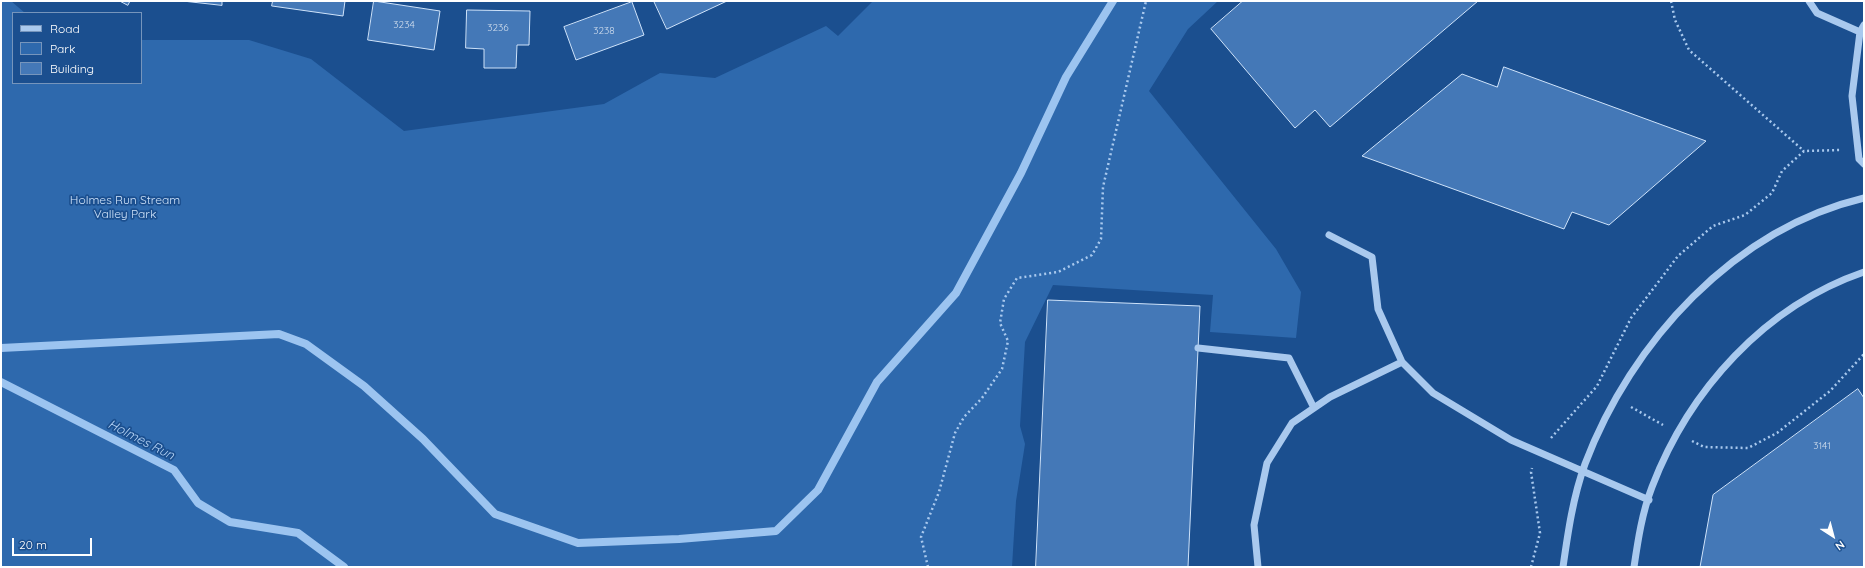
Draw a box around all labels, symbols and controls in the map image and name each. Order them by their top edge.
legend [12,12,142,84]
house number: 3234 [393,19,415,31]
text: Road [50,21,80,36]
house number: 3236 [487,22,509,34]
house number: 3238 [593,25,615,37]
text: Park [50,41,75,56]
text: Building [50,61,94,76]
park label: Holmes Run Stream Valley Park [70,193,180,221]
water label: Holmes Run [105,417,177,463]
house number: 3141 [1813,440,1831,452]
north arrow [1813,516,1853,556]
scale bar [14,530,94,556]
text: 20 m [19,537,47,552]
text: N [1833,538,1847,554]

